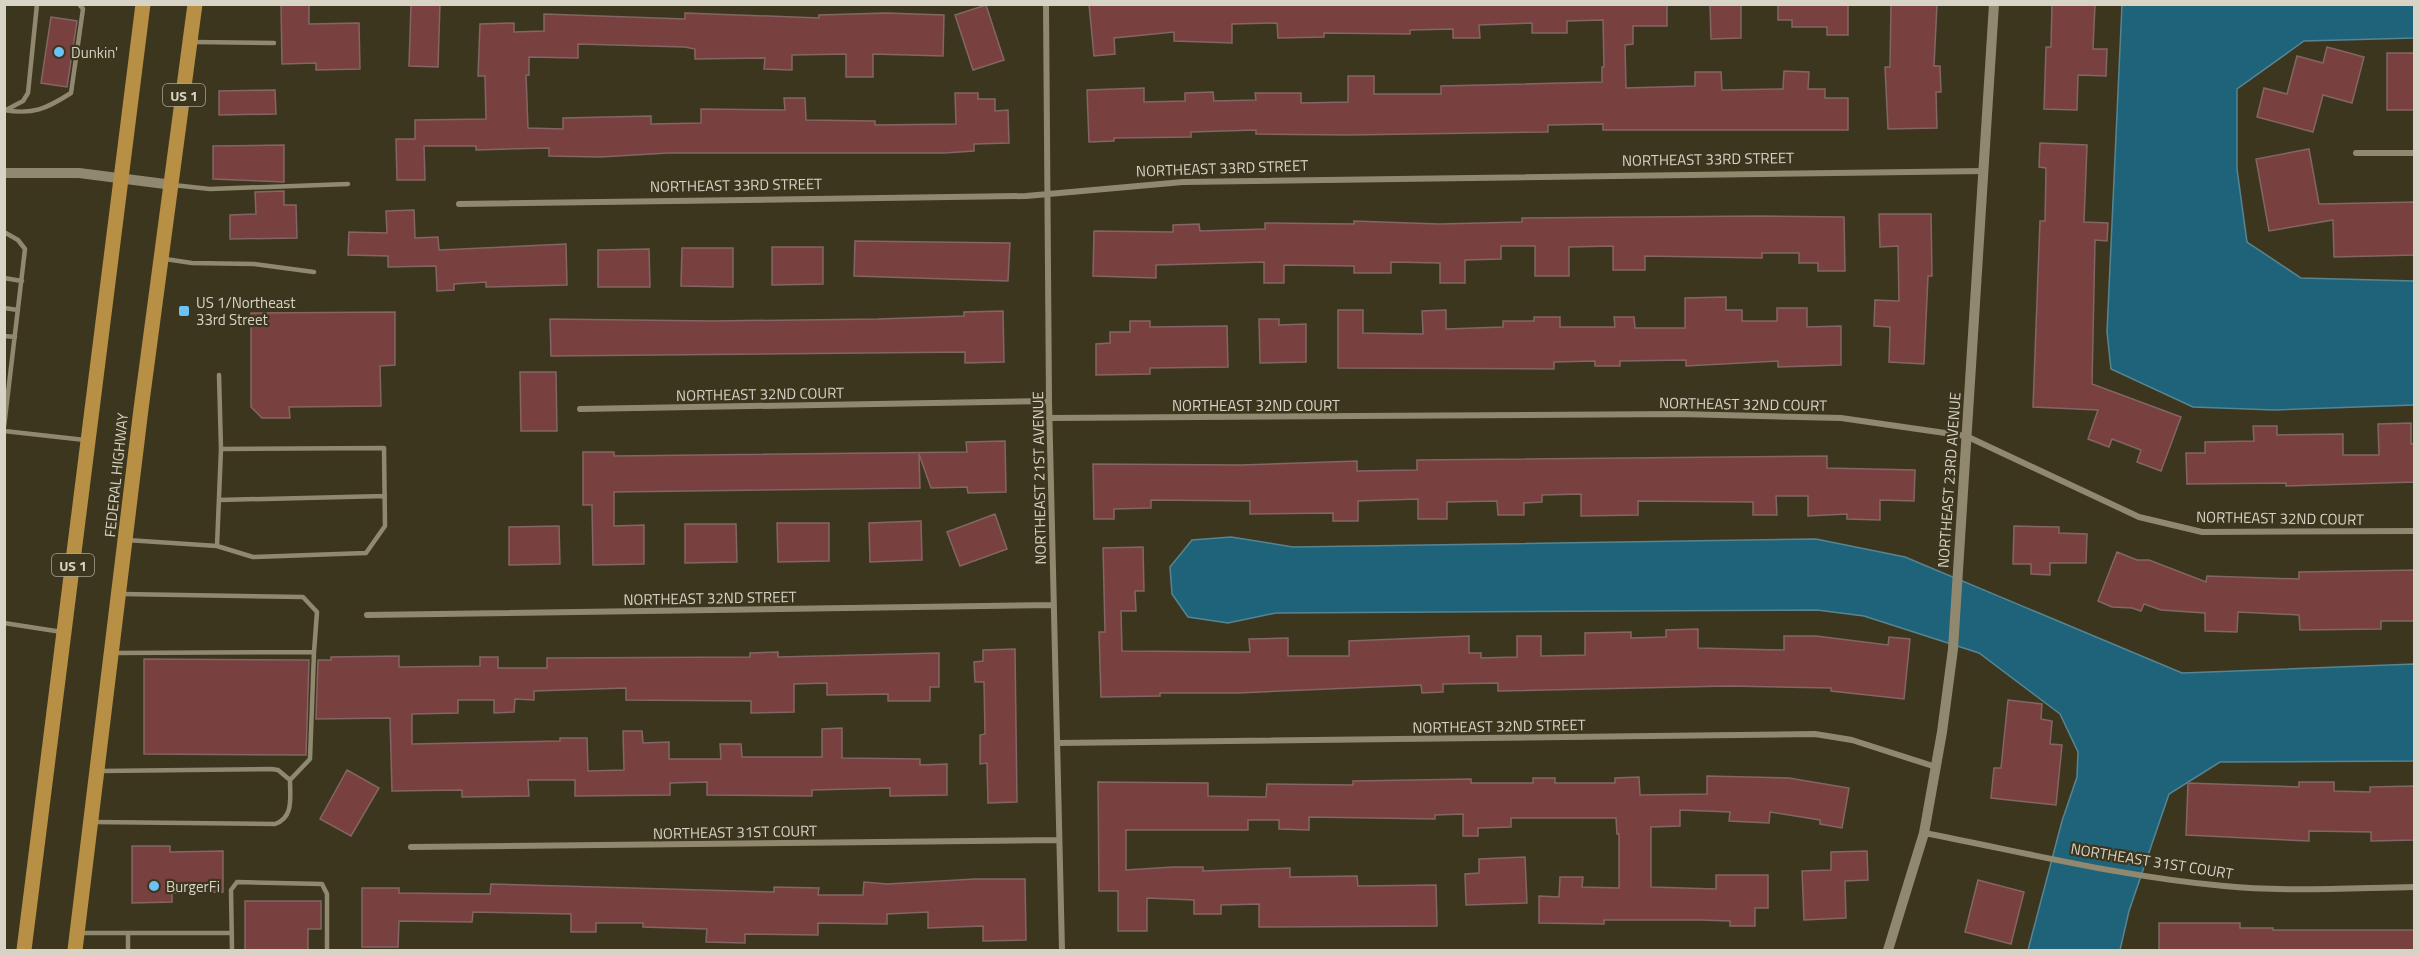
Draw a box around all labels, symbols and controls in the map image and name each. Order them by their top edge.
place label: Dunkin' [71,41,118,64]
marker: Dunkin' [52,45,66,59]
road number: US 1 [163,84,205,106]
street label: NORTHEAST 33RD STREET [1622,146,1794,172]
street label: NORTHEAST 33RD STREET [1135,153,1309,183]
street label: NORTHEAST 33RD STREET [650,172,822,198]
place label: US 1/Northeast 33rd Street [196,291,296,331]
marker: US 1/Northeast 33rd Street [177,304,191,318]
street label: NORTHEAST 32ND COURT [676,381,844,407]
street label: NORTHEAST 21ST AVENUE [1026,391,1052,565]
street label: NORTHEAST 32ND COURT [1659,391,1827,417]
street label: NORTHEAST 23RD AVENUE [1931,391,1967,569]
street label: NORTHEAST 32ND COURT [1172,394,1340,417]
street label: FEDERAL HIGHWAY [98,412,134,538]
street label: NORTHEAST 32ND COURT [2196,505,2364,531]
road number: US 1 [52,554,94,576]
street label: NORTHEAST 32ND STREET [623,585,797,611]
street label: NORTHEAST 32ND STREET [1412,713,1586,739]
street label: NORTHEAST 31ST COURT [653,819,817,845]
street label: NORTHEAST 31ST COURT [2069,837,2235,885]
place label: BurgerFi [166,875,220,898]
marker: BurgerFi [147,879,161,893]

